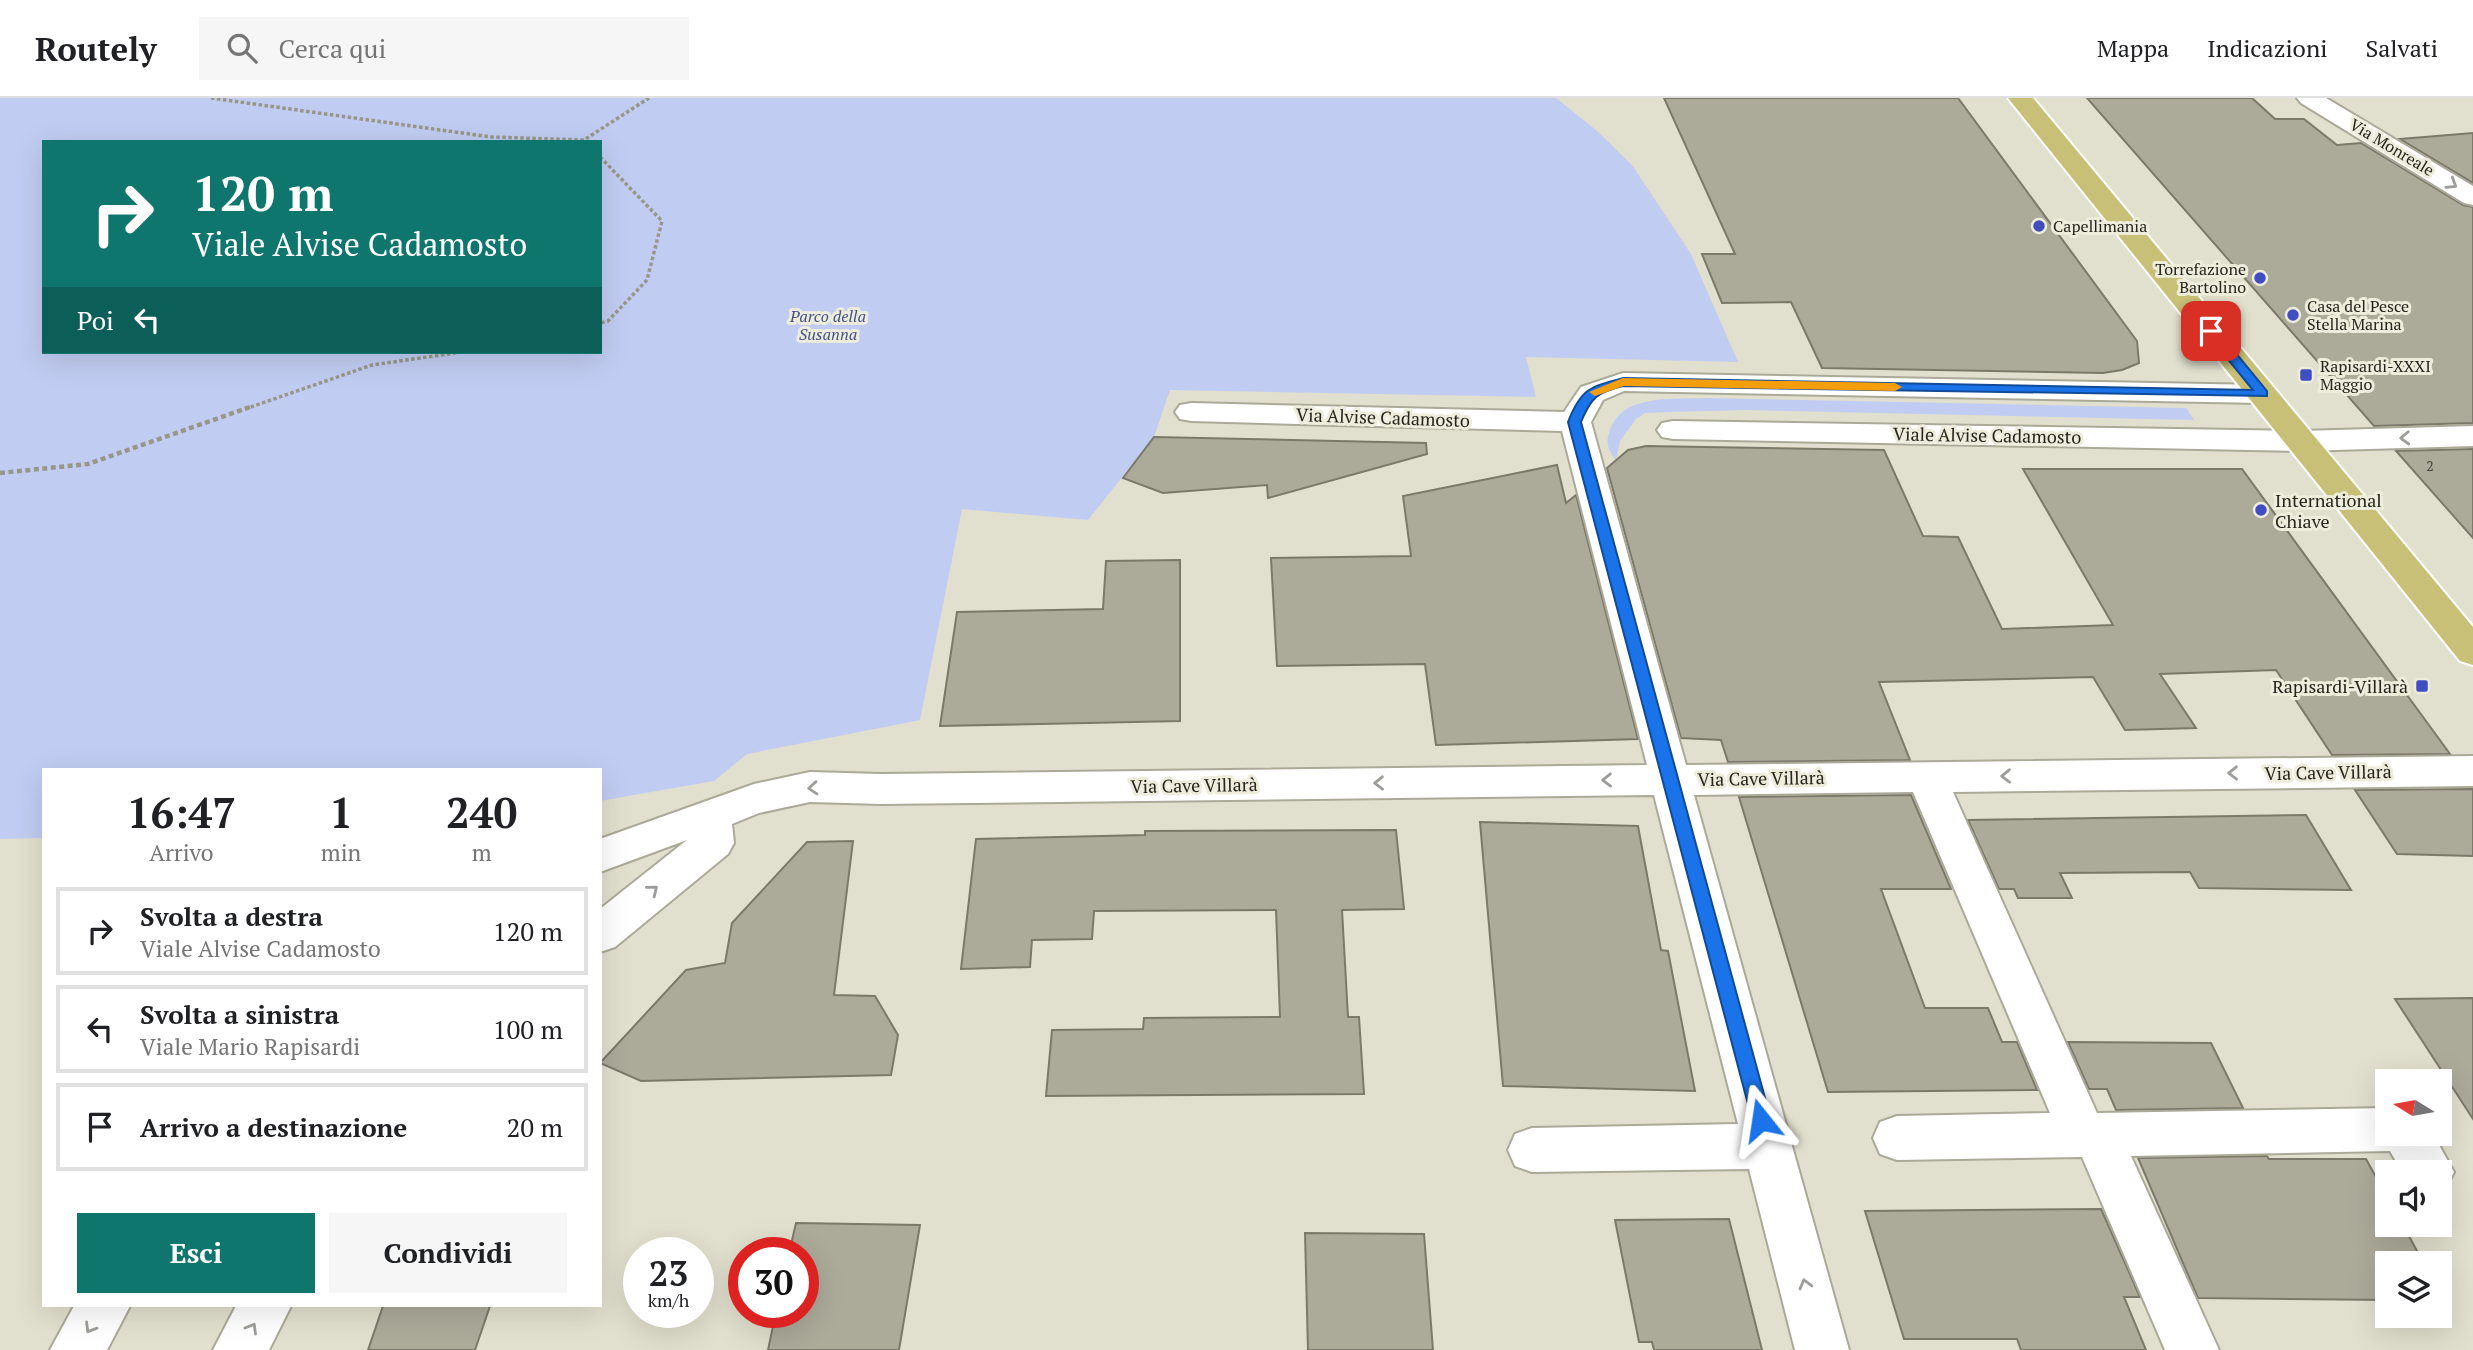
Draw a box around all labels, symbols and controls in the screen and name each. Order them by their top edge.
search box [199,17,689,80]
text: Routely [35,27,157,70]
icon: search [223,29,261,67]
text: Cerca qui [279,31,386,65]
text: Mappa [2097,32,2169,64]
text: Indicazioni [2207,32,2327,64]
text: Salvati [2365,32,2438,64]
street label: Via Monreale [2346,113,2438,181]
text: 120 m [192,160,334,225]
icon: right [77,168,168,259]
one-way arrow [2444,175,2457,188]
place label: Capellimania [2053,215,2147,237]
marker: Capellimania [2031,218,2047,234]
text: Viale Alvise Cadamosto [192,223,527,265]
place label: Torrefazione Bartolino [2155,258,2246,298]
marker: Torrefazione Bartolino [2252,270,2268,286]
place label: Casa del Pesce Stella Marina [2307,295,2409,335]
icon: left [128,301,166,339]
pin [2181,301,2241,361]
text: Poi [77,303,114,337]
park label: Parco della Susanna [789,305,866,345]
marker: Casa del Pesce Stella Marina [2285,307,2301,323]
icon: arrive [2192,312,2230,350]
place label: Rapisardi-XXXI Maggio [2320,355,2431,395]
marker: Rapisardi-XXXI Maggio [2298,367,2314,383]
street label: Via Alvise Cadamosto [1296,402,1470,432]
street label: Viale Alvise Cadamosto [1893,421,2081,449]
one-way arrow [2399,430,2410,445]
house number: 2 [2426,456,2434,475]
place label: International Chiave [2275,488,2382,533]
marker: International Chiave [2253,502,2269,518]
place label: Rapisardi-Villarà [2272,674,2408,698]
marker: Rapisardi-Villarà [2414,678,2430,694]
street label: Via Cave Villarà [2264,759,2392,785]
street label: Via Cave Villarà [1697,765,1825,791]
one-way arrow [2228,766,2239,781]
one-way arrow [2000,768,2011,784]
street label: Via Cave Villarà [1130,772,1258,798]
one-way arrow [1601,772,1612,788]
one-way arrow [1374,775,1384,791]
one-way arrow [807,780,818,795]
text: 16:47 [127,784,236,840]
text: 1 [329,784,353,840]
text: 240 [446,784,517,840]
text: Arrivo [149,837,214,868]
text: min [321,837,361,868]
text: m [472,837,492,868]
one-way arrow [645,886,657,899]
text: Svolta a destra [140,899,323,933]
icon: right [81,912,119,950]
text: 120 m [493,914,563,948]
text: Viale Alvise Cadamosto [140,933,381,964]
text: Svolta a sinistra [140,997,339,1031]
icon: left [81,1010,119,1048]
text: 100 m [493,1012,563,1046]
text: Viale Mario Rapisardi [140,1031,360,1062]
north arrow [2375,1069,2452,1146]
map controls [2375,1069,2452,1328]
position arrow [1724,1083,1798,1157]
icon: arrive [81,1108,119,1146]
text: Arrivo a destinazione [140,1110,407,1144]
text: 20 m [507,1110,563,1144]
button: sound [2375,1160,2452,1237]
button: Esci [77,1213,315,1293]
button: Condividi [329,1213,567,1293]
speed limit sign: 30 [728,1237,819,1328]
text: 23 [649,1250,688,1296]
button: layers [2375,1251,2452,1328]
one-way arrow [1799,1278,1813,1290]
text: km/h [648,1288,689,1312]
one-way arrow [85,1320,98,1333]
one-way arrow [244,1322,257,1335]

